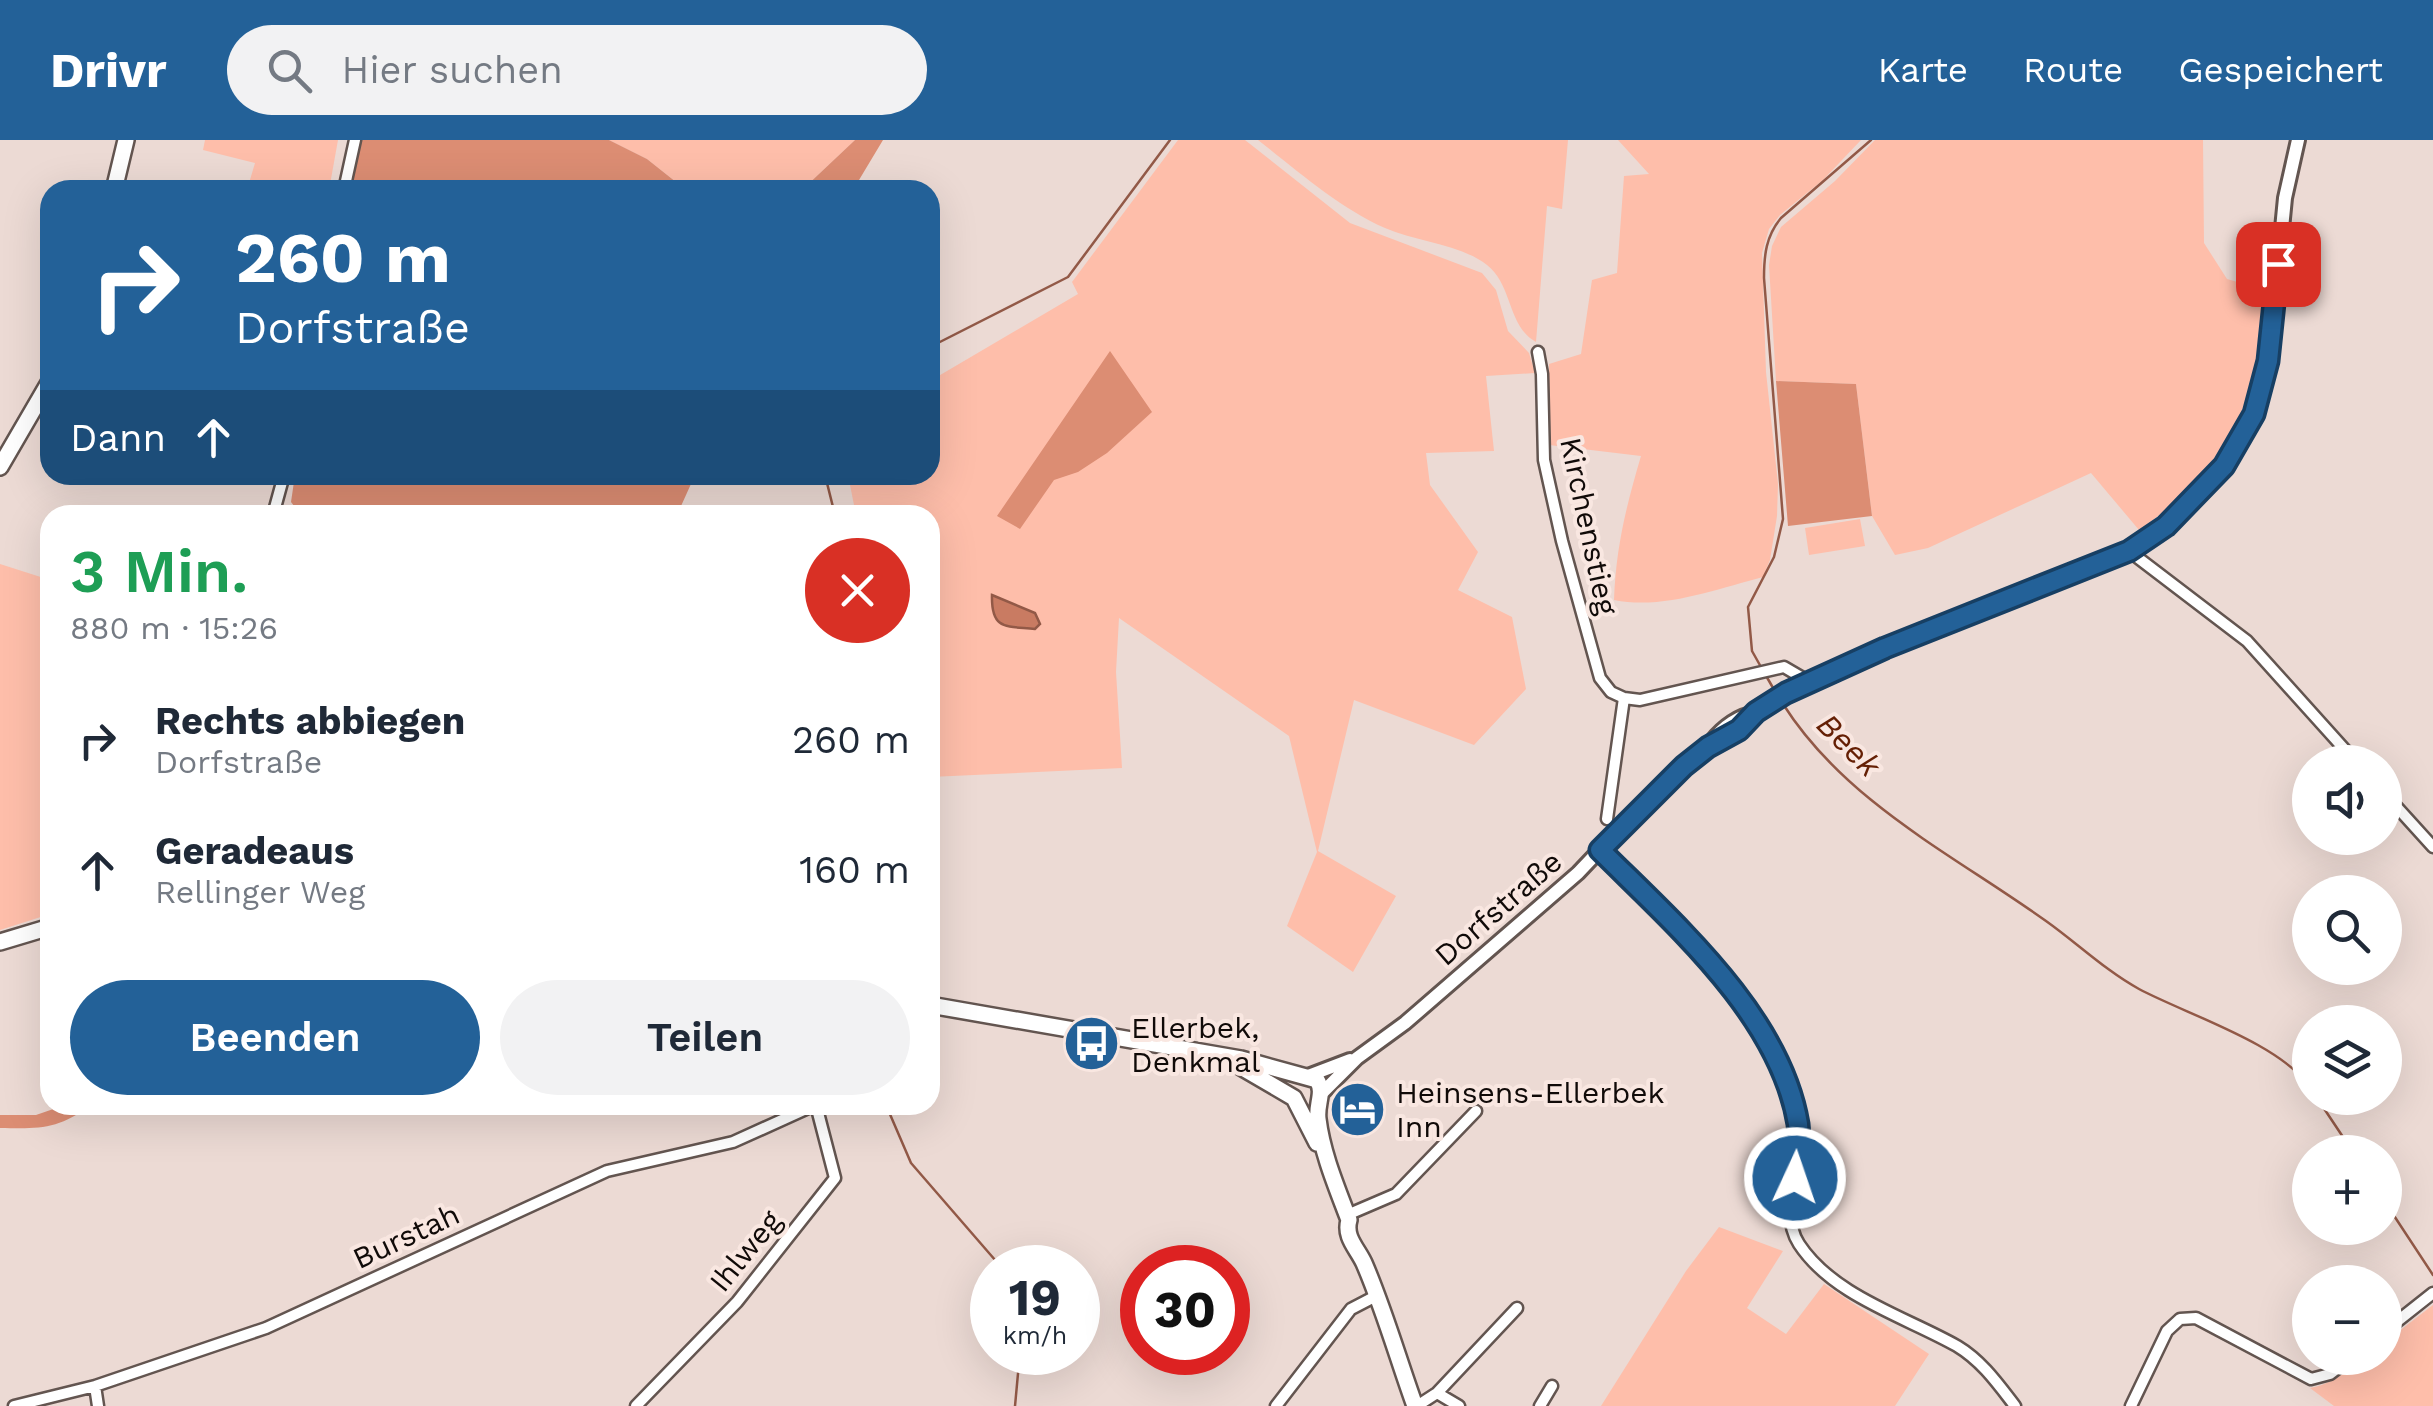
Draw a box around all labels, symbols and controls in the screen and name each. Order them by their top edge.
search box [227,25,927,115]
text: Drivr [50,42,167,99]
icon: search [262,43,317,98]
text: Hier suchen [342,48,563,92]
text: Karte [1878,49,1968,91]
text: Route [2023,49,2123,91]
text: Gespeichert [2178,49,2383,91]
text: 260 m [235,217,451,299]
icon: right [70,220,200,350]
pin [2236,222,2321,307]
icon: arrive [2251,237,2306,292]
text: Dorfstraße [235,301,470,354]
icon: ahead [186,410,241,465]
text: Dann [70,416,166,460]
street label: Kirchenstieg [1553,434,1625,618]
text: 3 Min. [70,536,248,607]
button: close [805,538,910,643]
text: 880 m · 15:26 [70,609,278,647]
text: Rechts abbiegen [155,699,465,743]
water label: Beek [1809,705,1890,786]
icon: right [70,713,125,768]
text: 260 m [792,718,910,762]
text: Dorfstraße [155,743,322,781]
map controls [2292,745,2402,1375]
button: sound [2292,745,2402,855]
text: Geradeaus [155,829,354,873]
icon: ahead [70,843,125,898]
street label: Dorfstraße [1427,843,1569,973]
text: 160 m [799,848,910,892]
text: Rellinger Weg [155,873,365,911]
button: search [2292,875,2402,985]
button: Beenden [70,980,480,1095]
button: Teilen [500,980,910,1095]
button: layers [2292,1005,2402,1115]
place label: Ellerbek, Denkmal [1131,1010,1260,1079]
bus stop icon: Ellerbek, Denkmal [1062,1014,1122,1074]
place label: Heinsens-Ellerbek Inn [1396,1075,1665,1144]
hotel icon: Heinsens-Ellerbek Inn [1327,1079,1387,1139]
position arrow [1743,1126,1847,1230]
button: + [2292,1135,2402,1245]
street label: Burstah [347,1196,465,1276]
street label: Ihlweg [702,1203,788,1298]
speed limit sign: 30 [1120,1245,1250,1375]
button: − [2292,1265,2402,1375]
text: 19 [1009,1268,1061,1327]
text: km/h [1003,1321,1067,1350]

